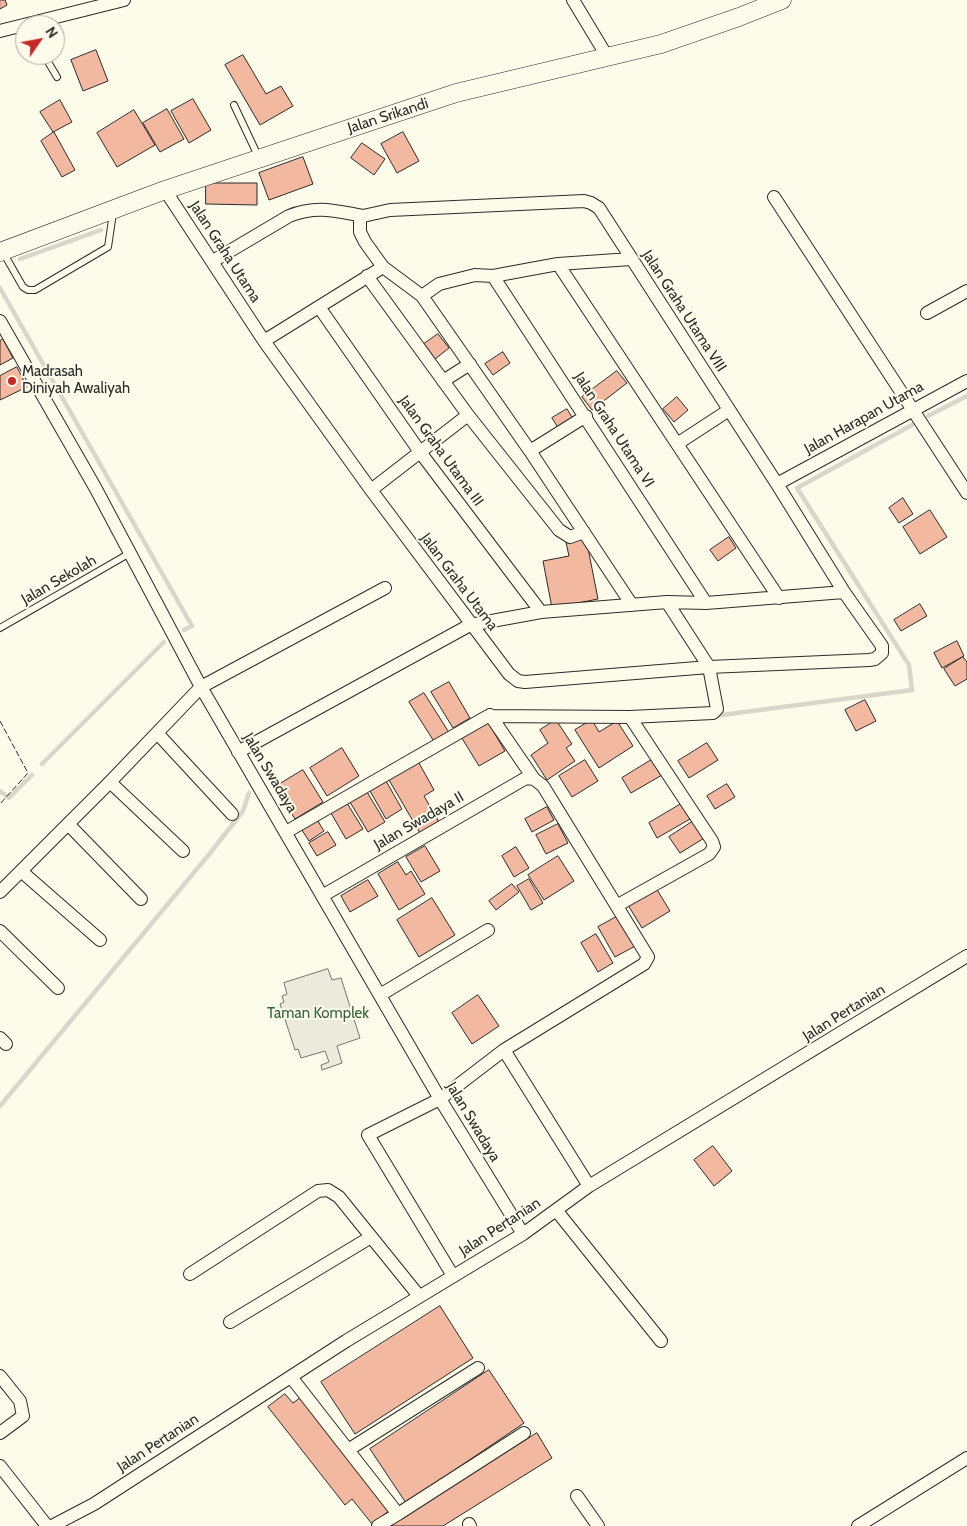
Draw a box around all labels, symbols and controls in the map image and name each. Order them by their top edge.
north arrow [15,15,65,65]
text: N [41,23,62,41]
street label: Jalan Srikandi [345,95,431,137]
street label: Jalan Graha Utama [186,198,264,306]
street label: Jalan Graha Utama VIII [638,247,730,375]
place label: Madrasah Diniyah Awaliyah [22,363,130,398]
street label: Jalan Graha Utama VI [570,369,658,491]
marker: Madrasah Diniyah Awaliyah [6,375,18,387]
street label: Jalan Harapan Utama [801,378,927,458]
street label: Jalan Graha Utama III [395,392,487,510]
street label: Jalan Graha Utama [417,530,501,634]
street label: Jalan Sekolah [18,551,100,609]
street label: Jalan Swadaya [239,730,301,816]
street label: Jalan Swadaya II [371,788,467,854]
street label: Jalan Pertanian [800,981,888,1045]
park label: Taman Komplek [267,1005,369,1023]
street label: Jalan Swadaya [442,1079,504,1165]
street label: Jalan Pertanian [456,1194,544,1260]
street label: Jalan Pertanian [114,1410,202,1476]

